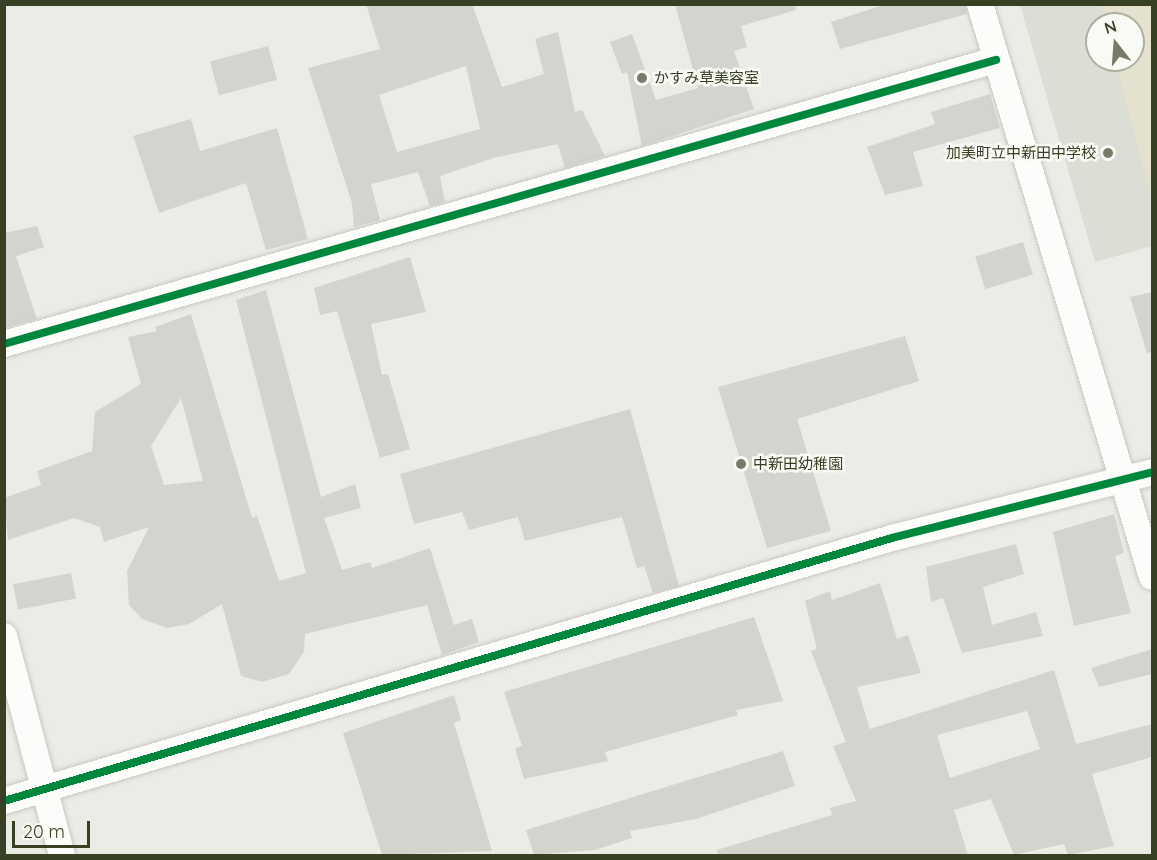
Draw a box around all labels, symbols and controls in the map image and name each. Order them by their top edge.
north arrow [1085,12,1145,72]
text: N [1102,15,1119,38]
place label: かすみ草美容室 [654,69,759,87]
marker: かすみ草美容室 [635,71,649,85]
place label: 加美町立中新田中学校 [946,144,1096,162]
marker: 加美町立中新田中学校 [1101,146,1115,160]
place label: 中新田幼稚園 [753,455,843,473]
marker: 中新田幼稚園 [734,457,748,471]
scale bar [15,809,93,847]
text: 20 m [23,820,65,843]

